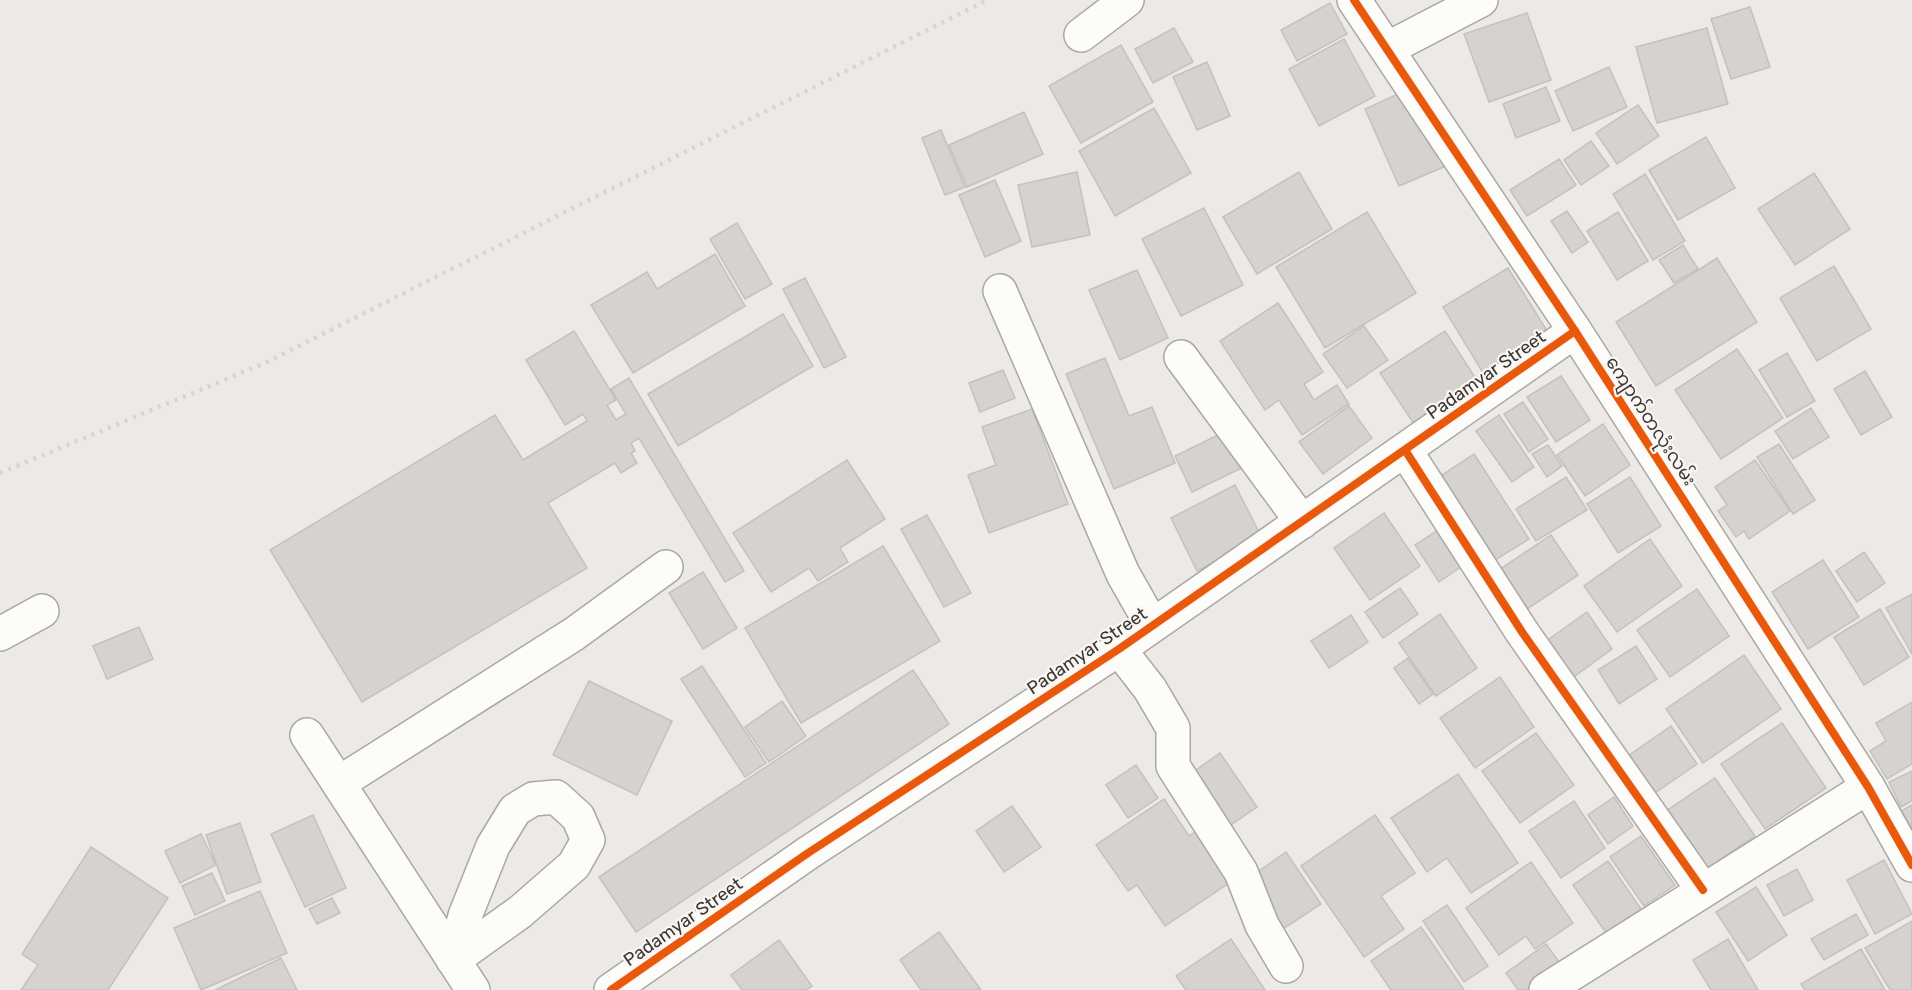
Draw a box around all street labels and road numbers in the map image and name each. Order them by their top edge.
street label: Padamyar Street [1422,326,1550,424]
street label: ကျောက်တလုံးလမ်း [1598,351,1703,492]
street label: Padamyar Street [1023,603,1151,699]
street label: Padamyar Street [619,873,747,971]

